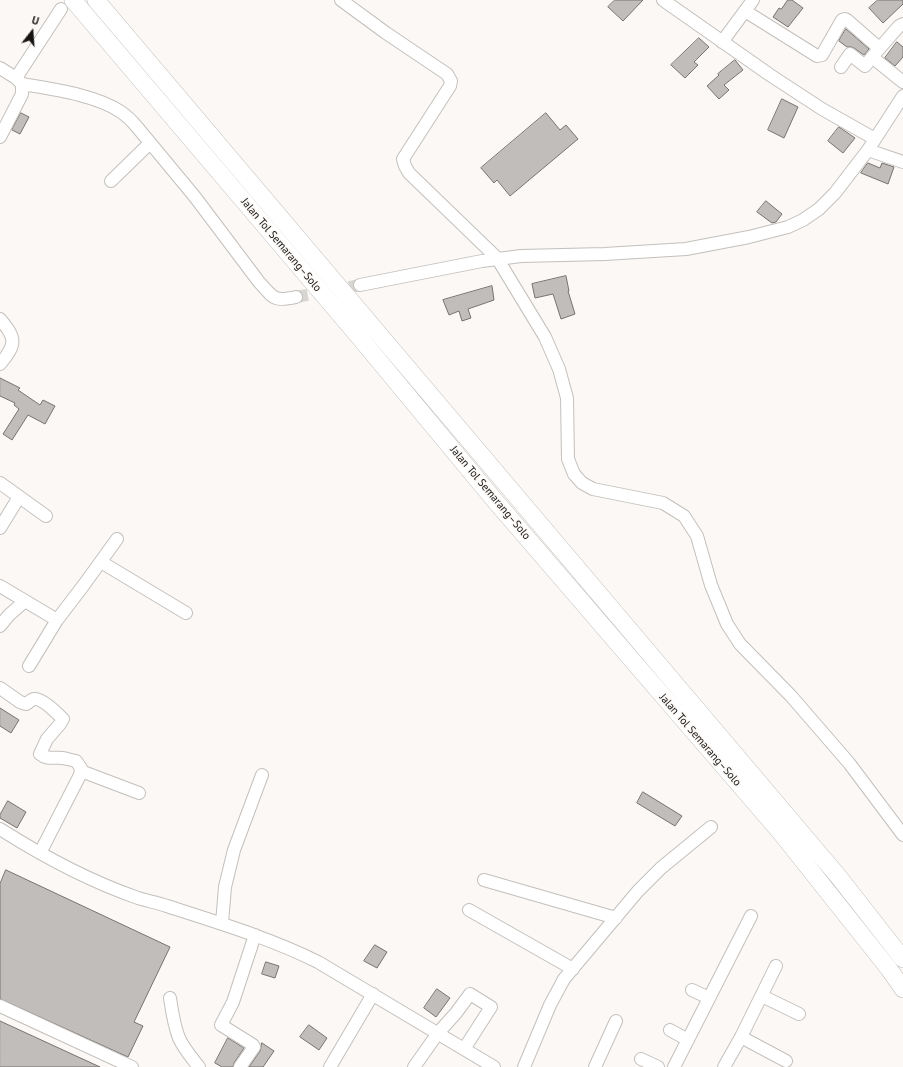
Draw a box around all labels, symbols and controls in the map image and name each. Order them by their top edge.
north arrow [12,12,52,52]
text: U [30,13,41,28]
street label: Jalan Tol Semarang–Solo [238,196,324,294]
street label: Jalan Tol Semarang–Solo [447,444,533,542]
street label: Jalan Tol Semarang–Solo [656,691,744,789]

